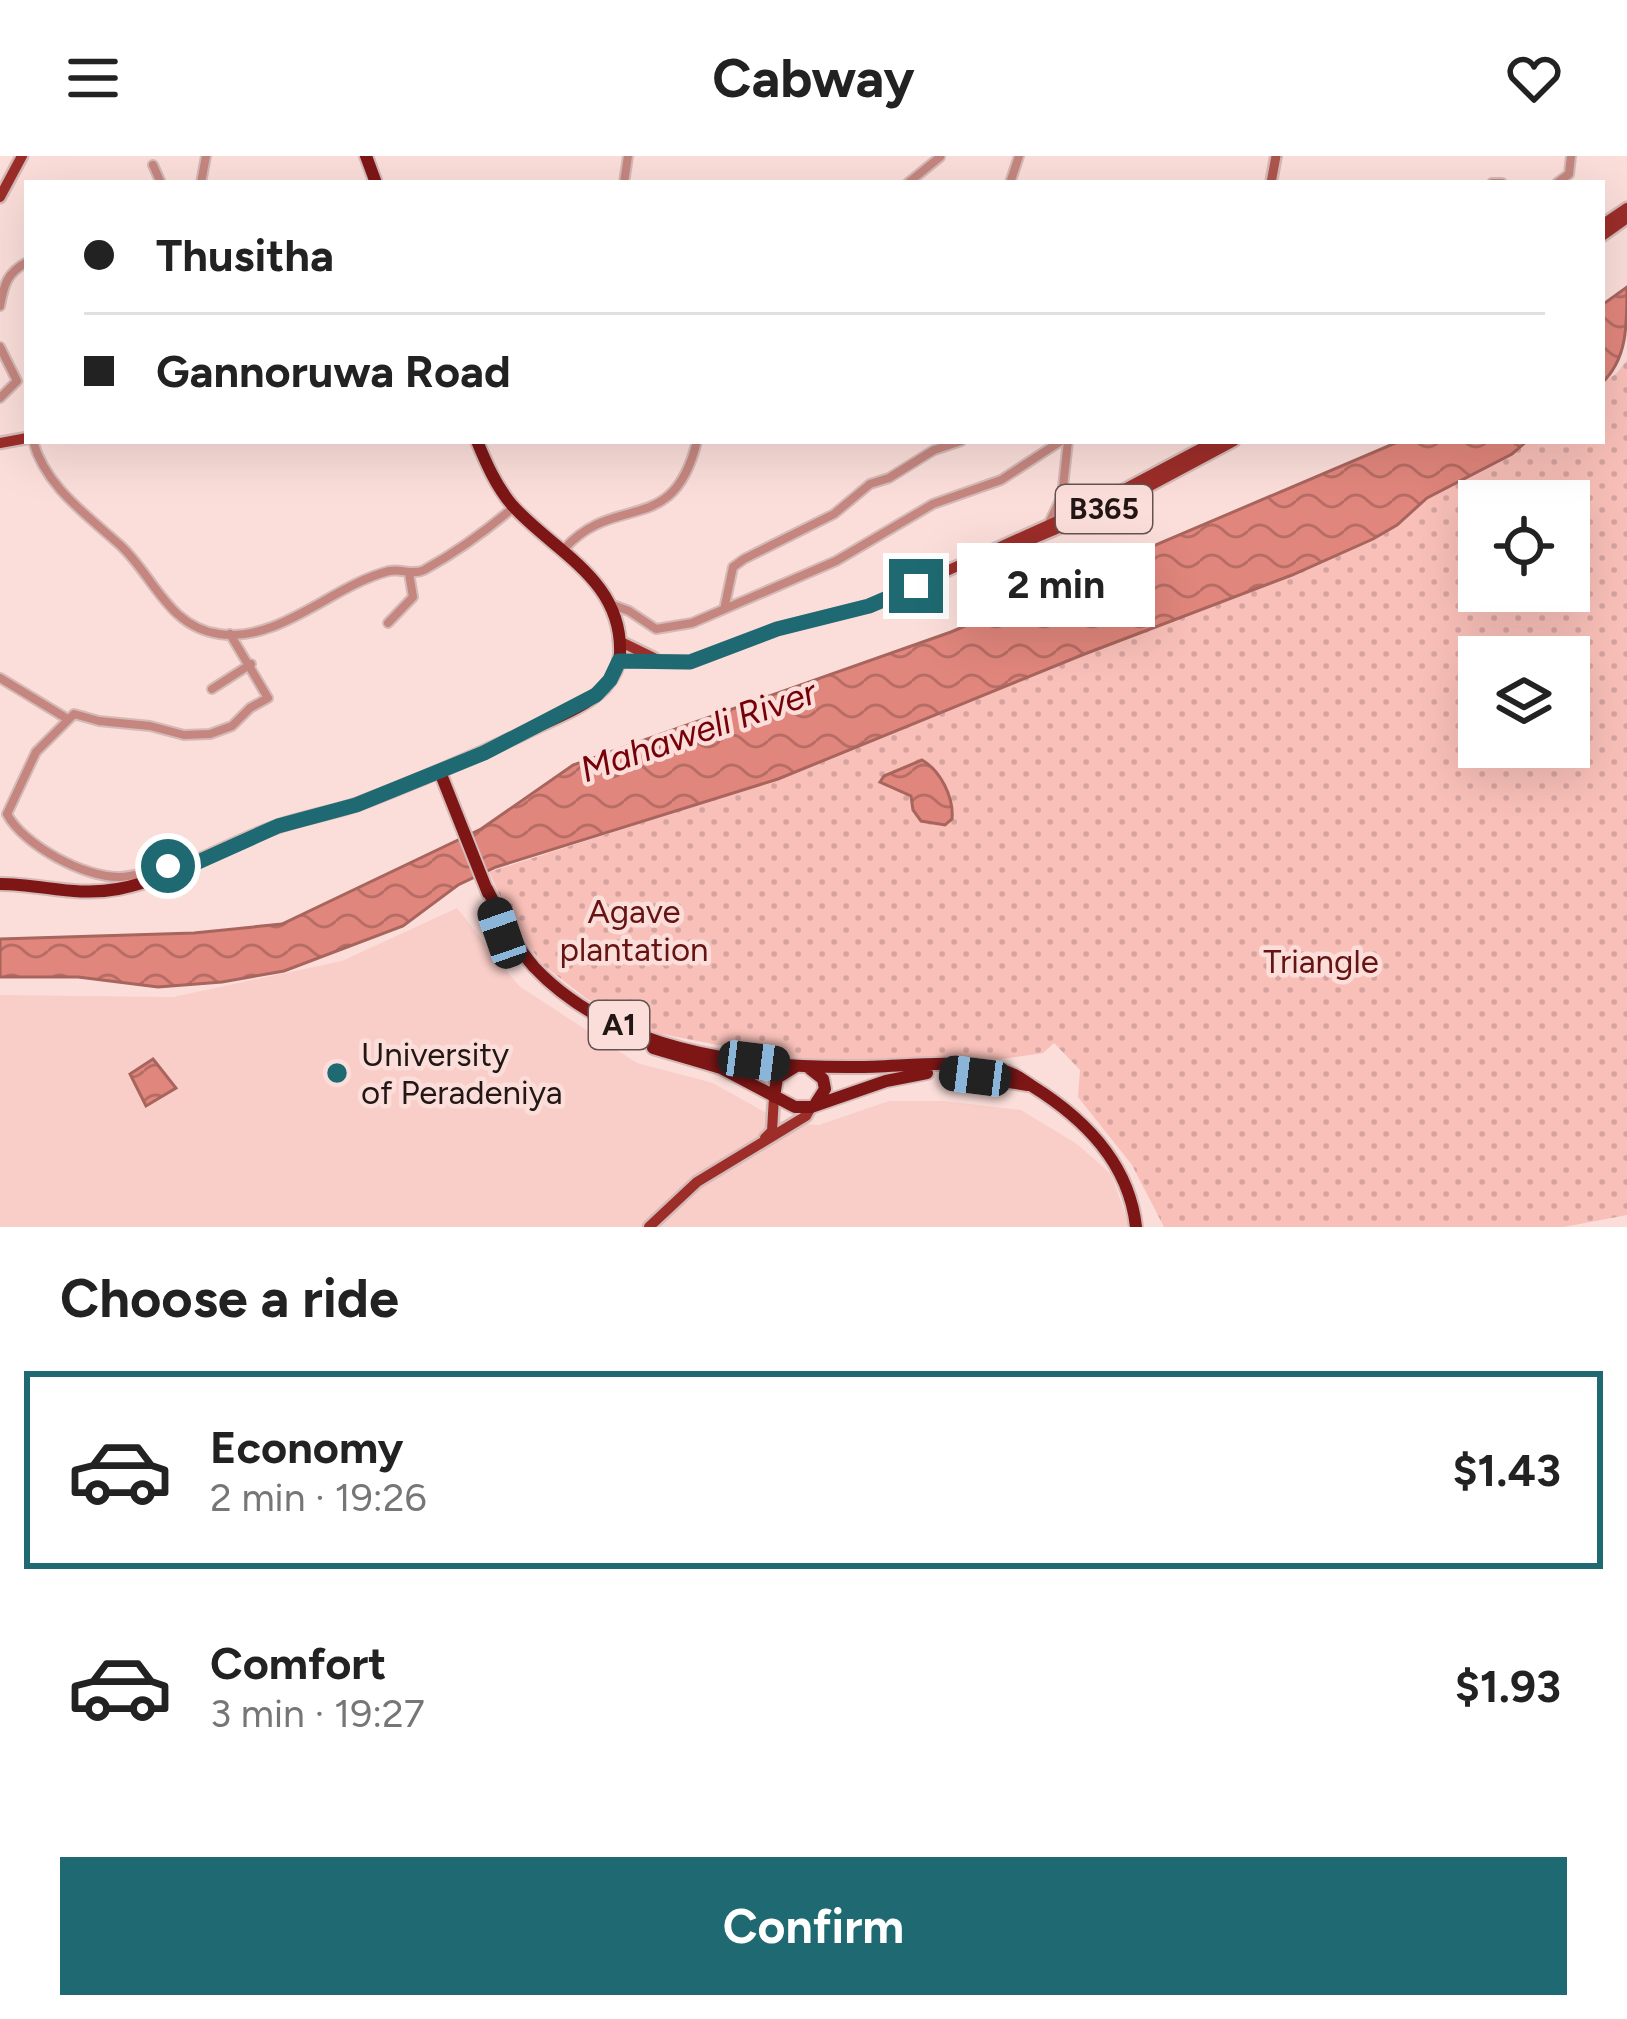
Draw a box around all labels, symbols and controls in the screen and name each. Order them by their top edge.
icon: menu [60,45,126,111]
icon: heart [1501,45,1567,111]
text: Cabway [712,46,915,111]
text: Thusitha [156,228,334,282]
text: Gannoruwa Road [156,344,511,398]
map controls [1458,480,1590,768]
button: locate [1458,480,1590,612]
road number: B365 [1056,485,1152,533]
callout: 2 min [958,544,1156,628]
route end [889,559,943,613]
text: 2 min [1007,561,1105,608]
button: layers [1458,636,1590,768]
water label: Mahaweli River [574,669,824,791]
route start [141,839,195,893]
park label: Agave plantation [560,892,708,969]
car [473,893,531,973]
park label: Triangle [1263,942,1379,981]
road number: A1 [589,1001,649,1049]
place label: University of Peradeniya [361,1035,562,1112]
car [716,1039,792,1083]
car [937,1054,1013,1098]
marker: University of Peradeniya [324,1060,350,1086]
text: Choose a ride [60,1266,399,1331]
icon: car [66,1416,174,1524]
text: Economy [210,1420,403,1474]
text: $1.43 [1452,1443,1561,1497]
text: 2 min · 19:26 [210,1474,427,1521]
icon: car [66,1632,174,1740]
text: Comfort [210,1636,386,1690]
text: $1.93 [1455,1659,1561,1713]
text: 3 min · 19:27 [210,1690,425,1737]
button: Confirm [60,1857,1567,1995]

